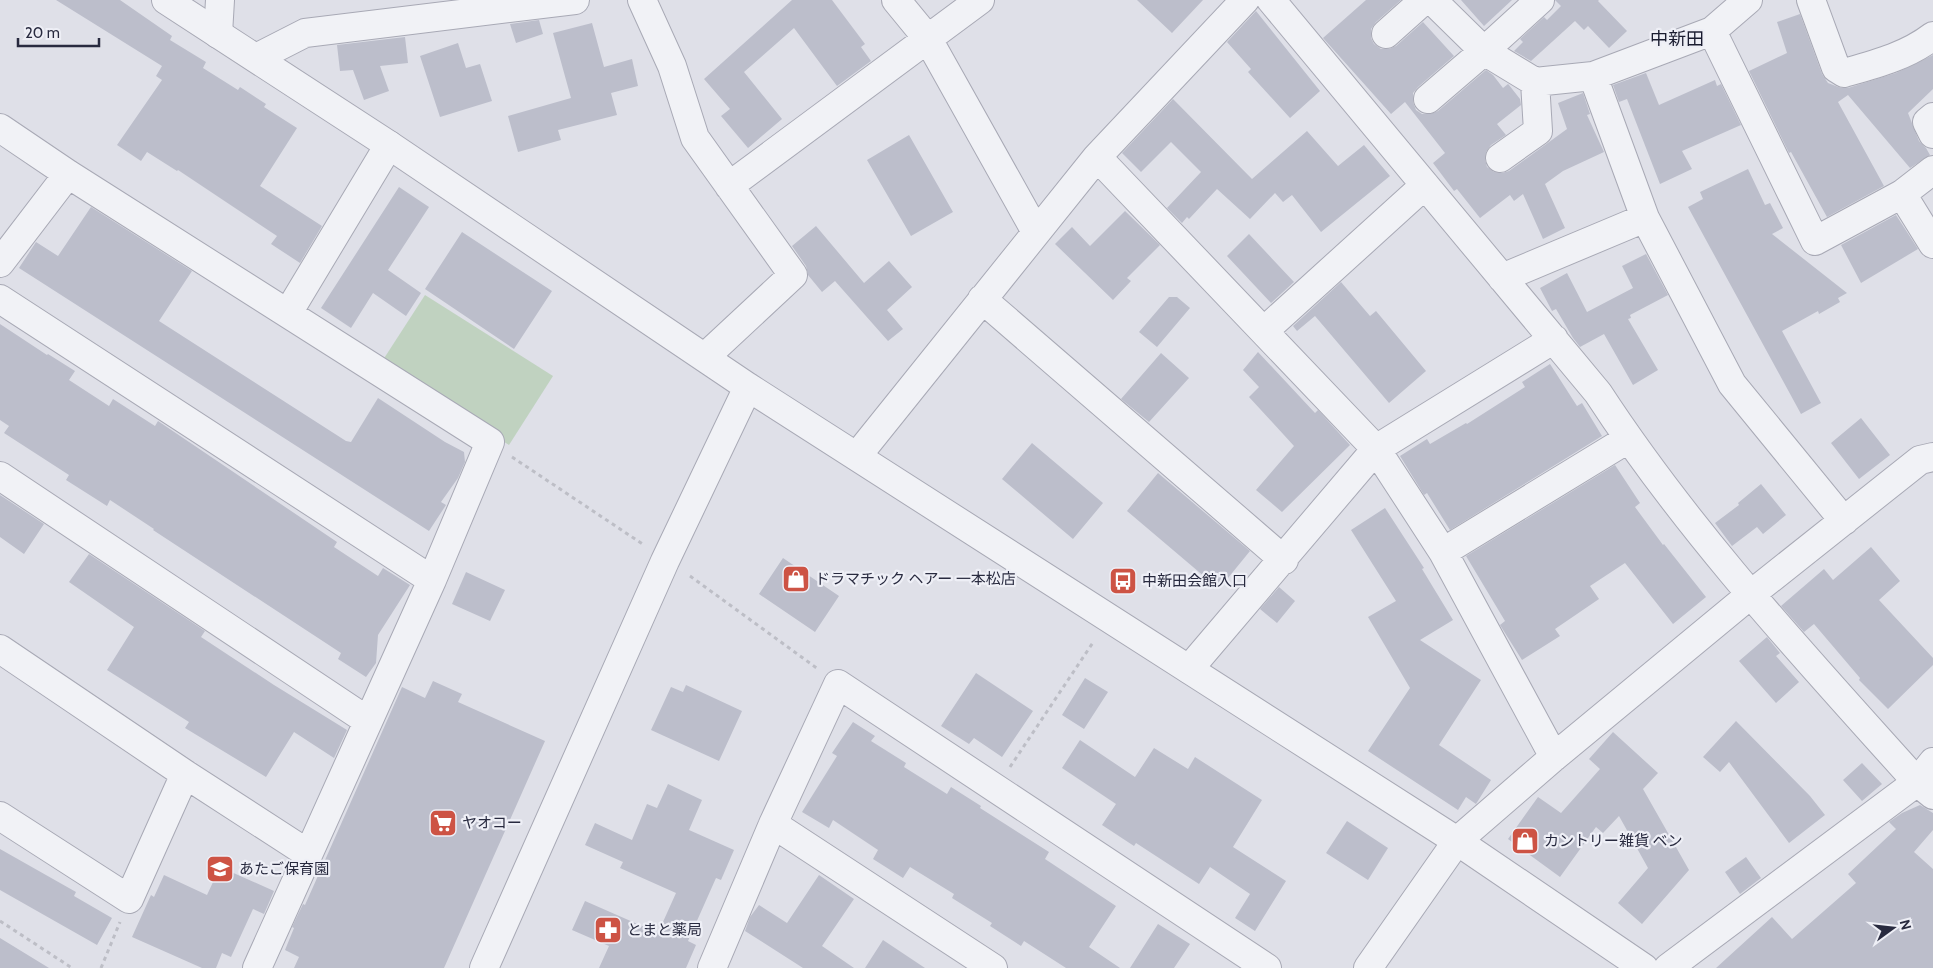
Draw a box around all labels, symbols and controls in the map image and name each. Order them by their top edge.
scale bar [18,15,99,47]
text: 20 m [25,24,60,42]
district label: 中新田 [1650,28,1704,50]
shop icon: ドラマチック ヘアー 一本松店 [781,564,811,594]
bus stop icon: 中新田会館入口 [1108,566,1138,596]
place label: ドラマチック ヘアー 一本松店 [815,570,1016,588]
place label: 中新田会館入口 [1142,572,1247,590]
supermarket icon: ヤオコー [428,808,458,838]
place label: ヤオコー [462,814,522,832]
shop icon: カントリー雑貨 ベン [1510,826,1540,856]
place label: カントリー雑貨 ベン [1544,832,1682,850]
school or university icon: あたご保育園 [205,854,235,884]
place label: あたご保育園 [239,860,329,878]
north arrow [1868,903,1918,953]
pharmacy icon: とまと薬局 [593,915,623,945]
text: N [1896,918,1916,932]
place label: とまと薬局 [627,921,702,939]

